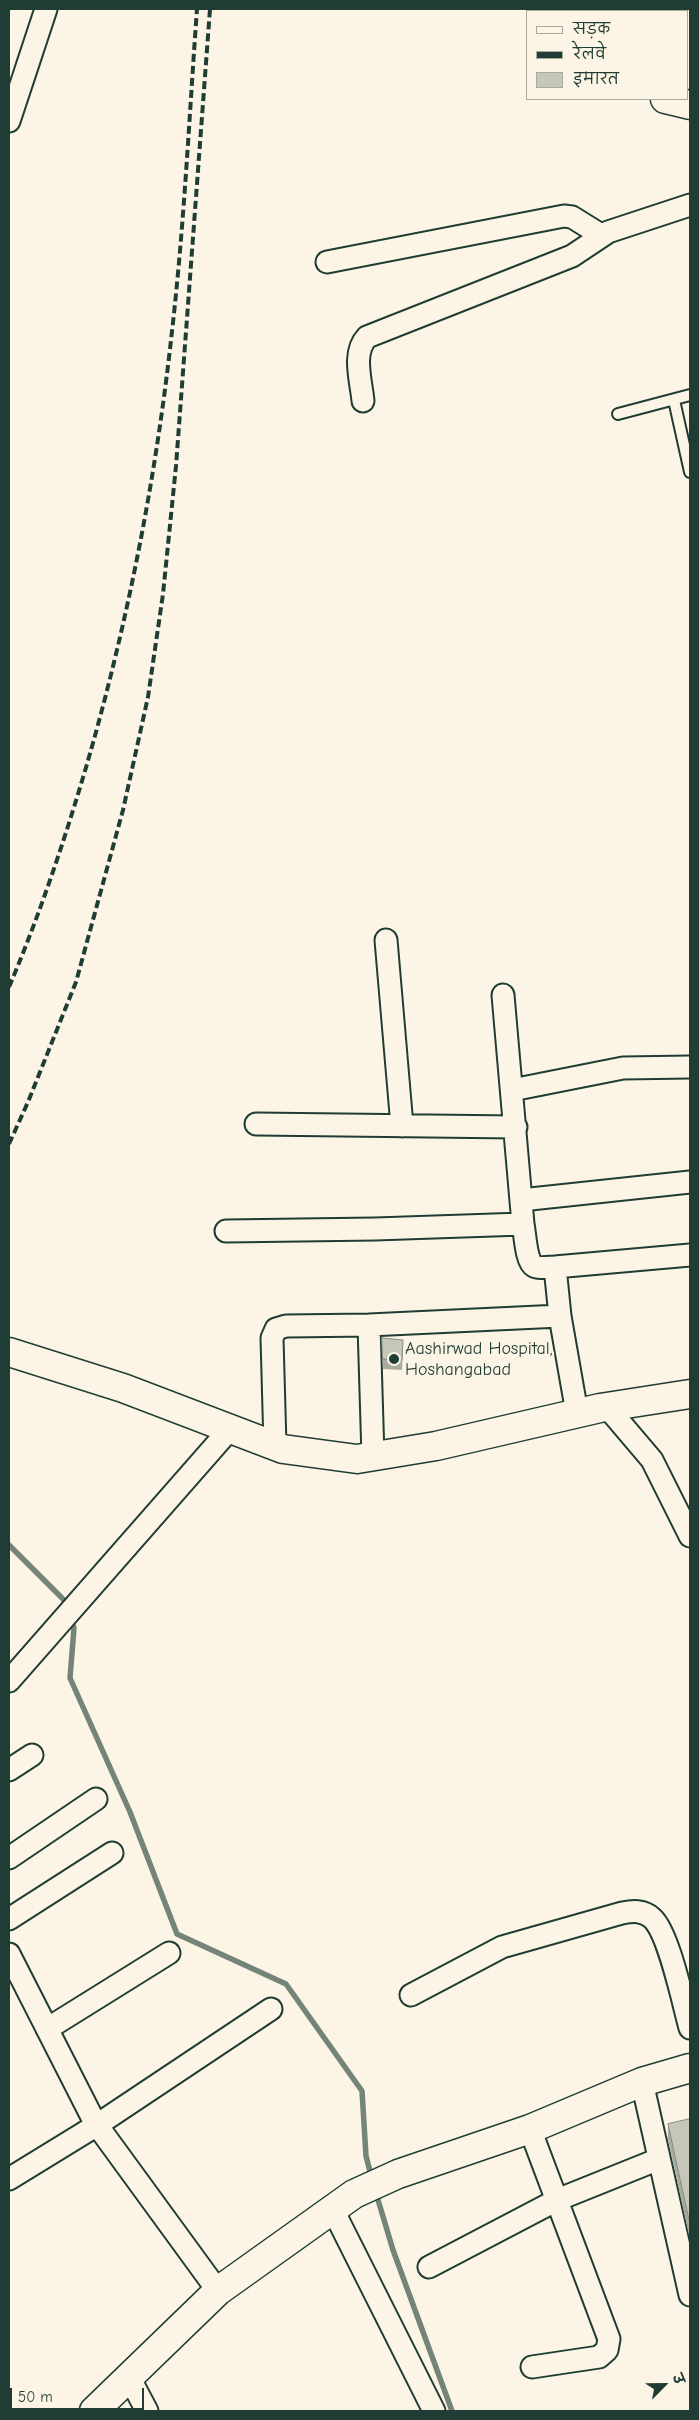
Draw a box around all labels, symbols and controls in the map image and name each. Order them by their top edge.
legend [526,10,689,100]
text: सड़क [573,20,610,38]
text: रेलवे [573,45,606,63]
text: इमारत [573,70,619,88]
place label: Aashirwad Hospital, Hoshangabad [405,1338,553,1380]
marker: Aashirwad Hospital, Hoshangabad [387,1352,401,1366]
north arrow [639,2360,689,2410]
text: उ [669,2371,688,2387]
scale bar [12,2378,146,2410]
text: 50 m [18,2388,53,2406]

